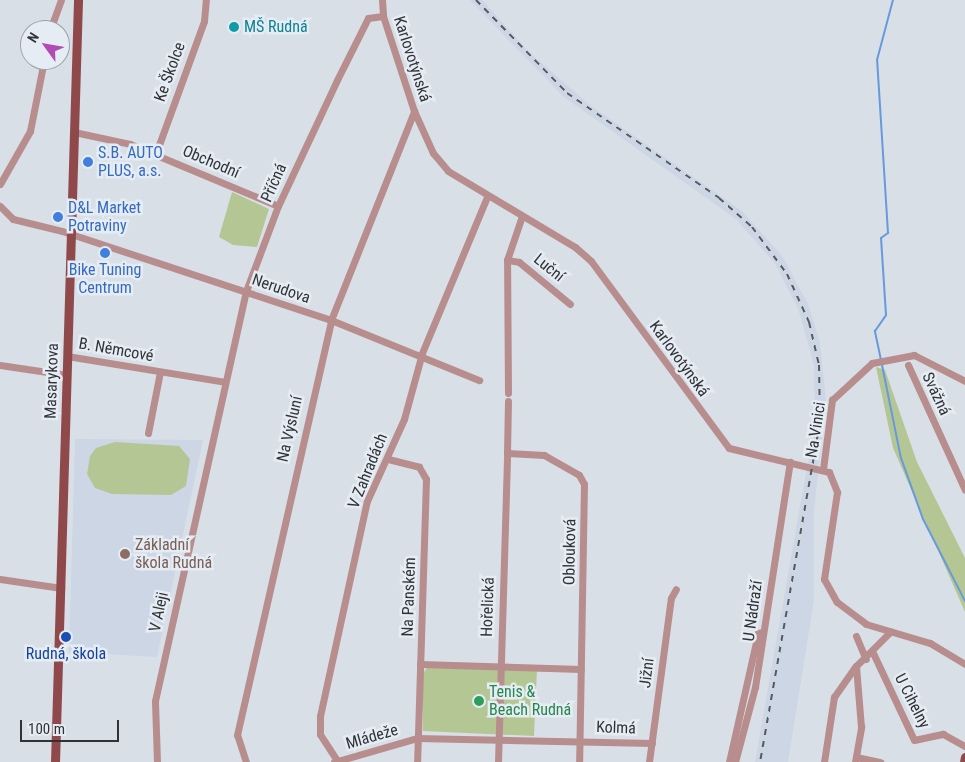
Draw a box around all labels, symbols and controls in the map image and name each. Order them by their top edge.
street label: Karlovotýnská [389,14,435,104]
place label: MŠ Rudná [244,17,308,37]
north arrow [20,20,70,70]
marker: MŠ Rudná [228,21,240,33]
text: N [24,30,42,45]
street label: Ke Školce [150,40,190,104]
street label: Obchodní [180,141,242,183]
place label: S.B. AUTO PLUS, a.s. [98,143,163,181]
marker: S.B. AUTO PLUS, a.s. [82,156,94,168]
street label: Příčná [257,161,291,205]
place label: D&L Market Potraviny [68,198,141,236]
marker: D&L Market Potraviny [52,211,64,223]
marker: Bike Tuning Centrum [99,247,111,259]
street label: Luční [530,250,568,286]
place label: Bike Tuning Centrum [68,260,142,298]
street label: Nerudova [249,270,313,308]
street label: Karlovotýnská [645,317,713,401]
street label: B. Němcové [77,334,155,366]
street label: Masarykova [41,343,63,419]
street label: Svážná [918,369,954,419]
street label: Na Výsluní [273,394,307,464]
street label: Na Vinici [802,401,830,459]
street label: V Zahradách [344,431,392,511]
street label: Oblouková [560,519,580,585]
place label: Základní škola Rudná [135,535,212,573]
marker: Základní škola Rudná [119,548,131,560]
street label: Na Panském [398,557,420,637]
street label: Hořelická [477,577,499,637]
street label: U Nádraží [739,579,767,643]
street label: V Aleji [145,590,173,634]
marker: Rudná, škola [60,631,72,643]
place label: Rudná, škola [26,644,106,664]
street label: Jižní [636,657,658,689]
street label: U Cihelny [890,670,934,732]
place label: Tenis & Beach Rudná [489,682,571,720]
marker: Tenis & Beach Rudná [473,695,485,707]
scale bar [22,710,121,742]
street label: Kolmá [596,718,636,738]
text: 100 m [28,720,65,738]
street label: Mládeže [344,720,400,754]

